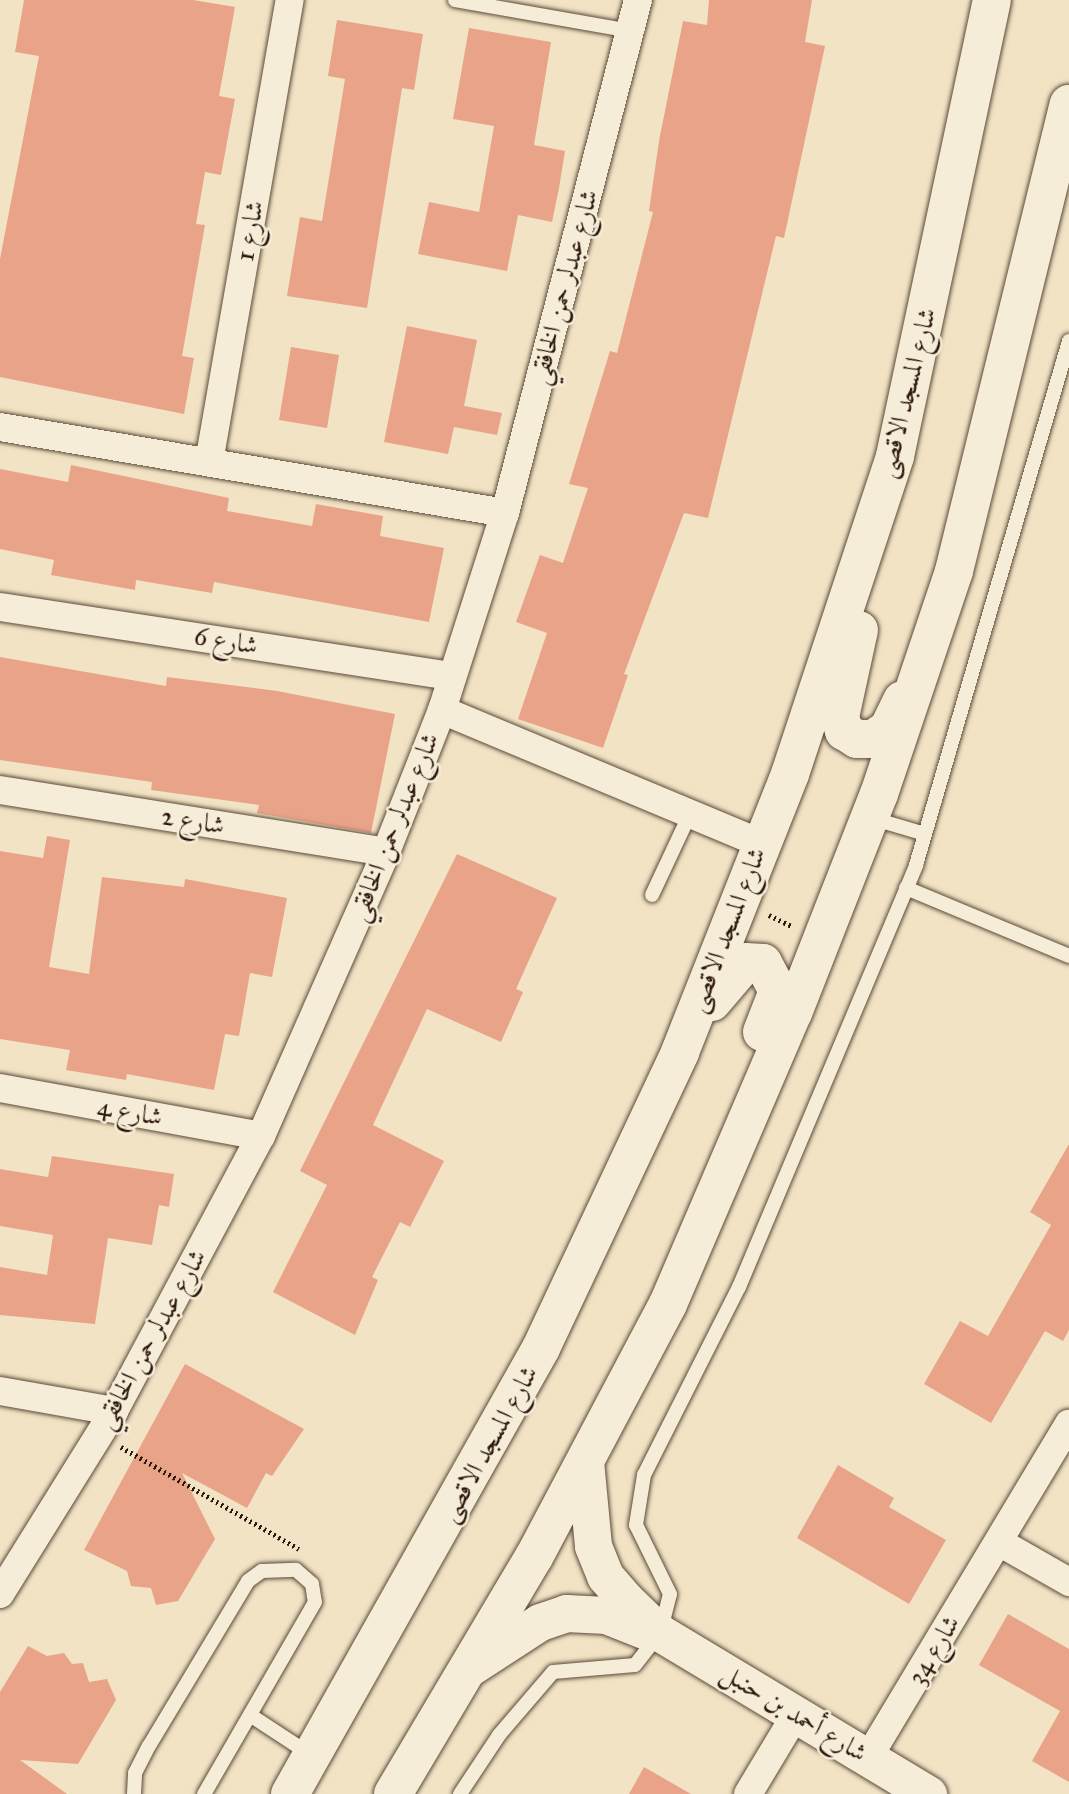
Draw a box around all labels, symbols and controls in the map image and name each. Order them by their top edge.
street label: شارع عبدلر حمن الخافقي [523,186,605,388]
street label: شارع 1 [229,198,271,264]
street label: شارع المسجد الاقصى [871,305,943,481]
street label: شارع 6 [192,621,260,661]
street label: شارع عبدلر حمن الخافقي [342,728,446,926]
street label: شارع 2 [159,801,227,841]
street label: شارع المسجد الاقصى [681,843,773,1017]
street label: شارع 4 [95,1091,165,1133]
street label: شارع عبدلر حمن الخافقي [89,1244,213,1434]
street label: شارع المسجد الاقصى [433,1360,545,1528]
street label: شارع 34 [901,1610,967,1690]
street label: شارع أحمد بن حنبل [715,1657,873,1769]

